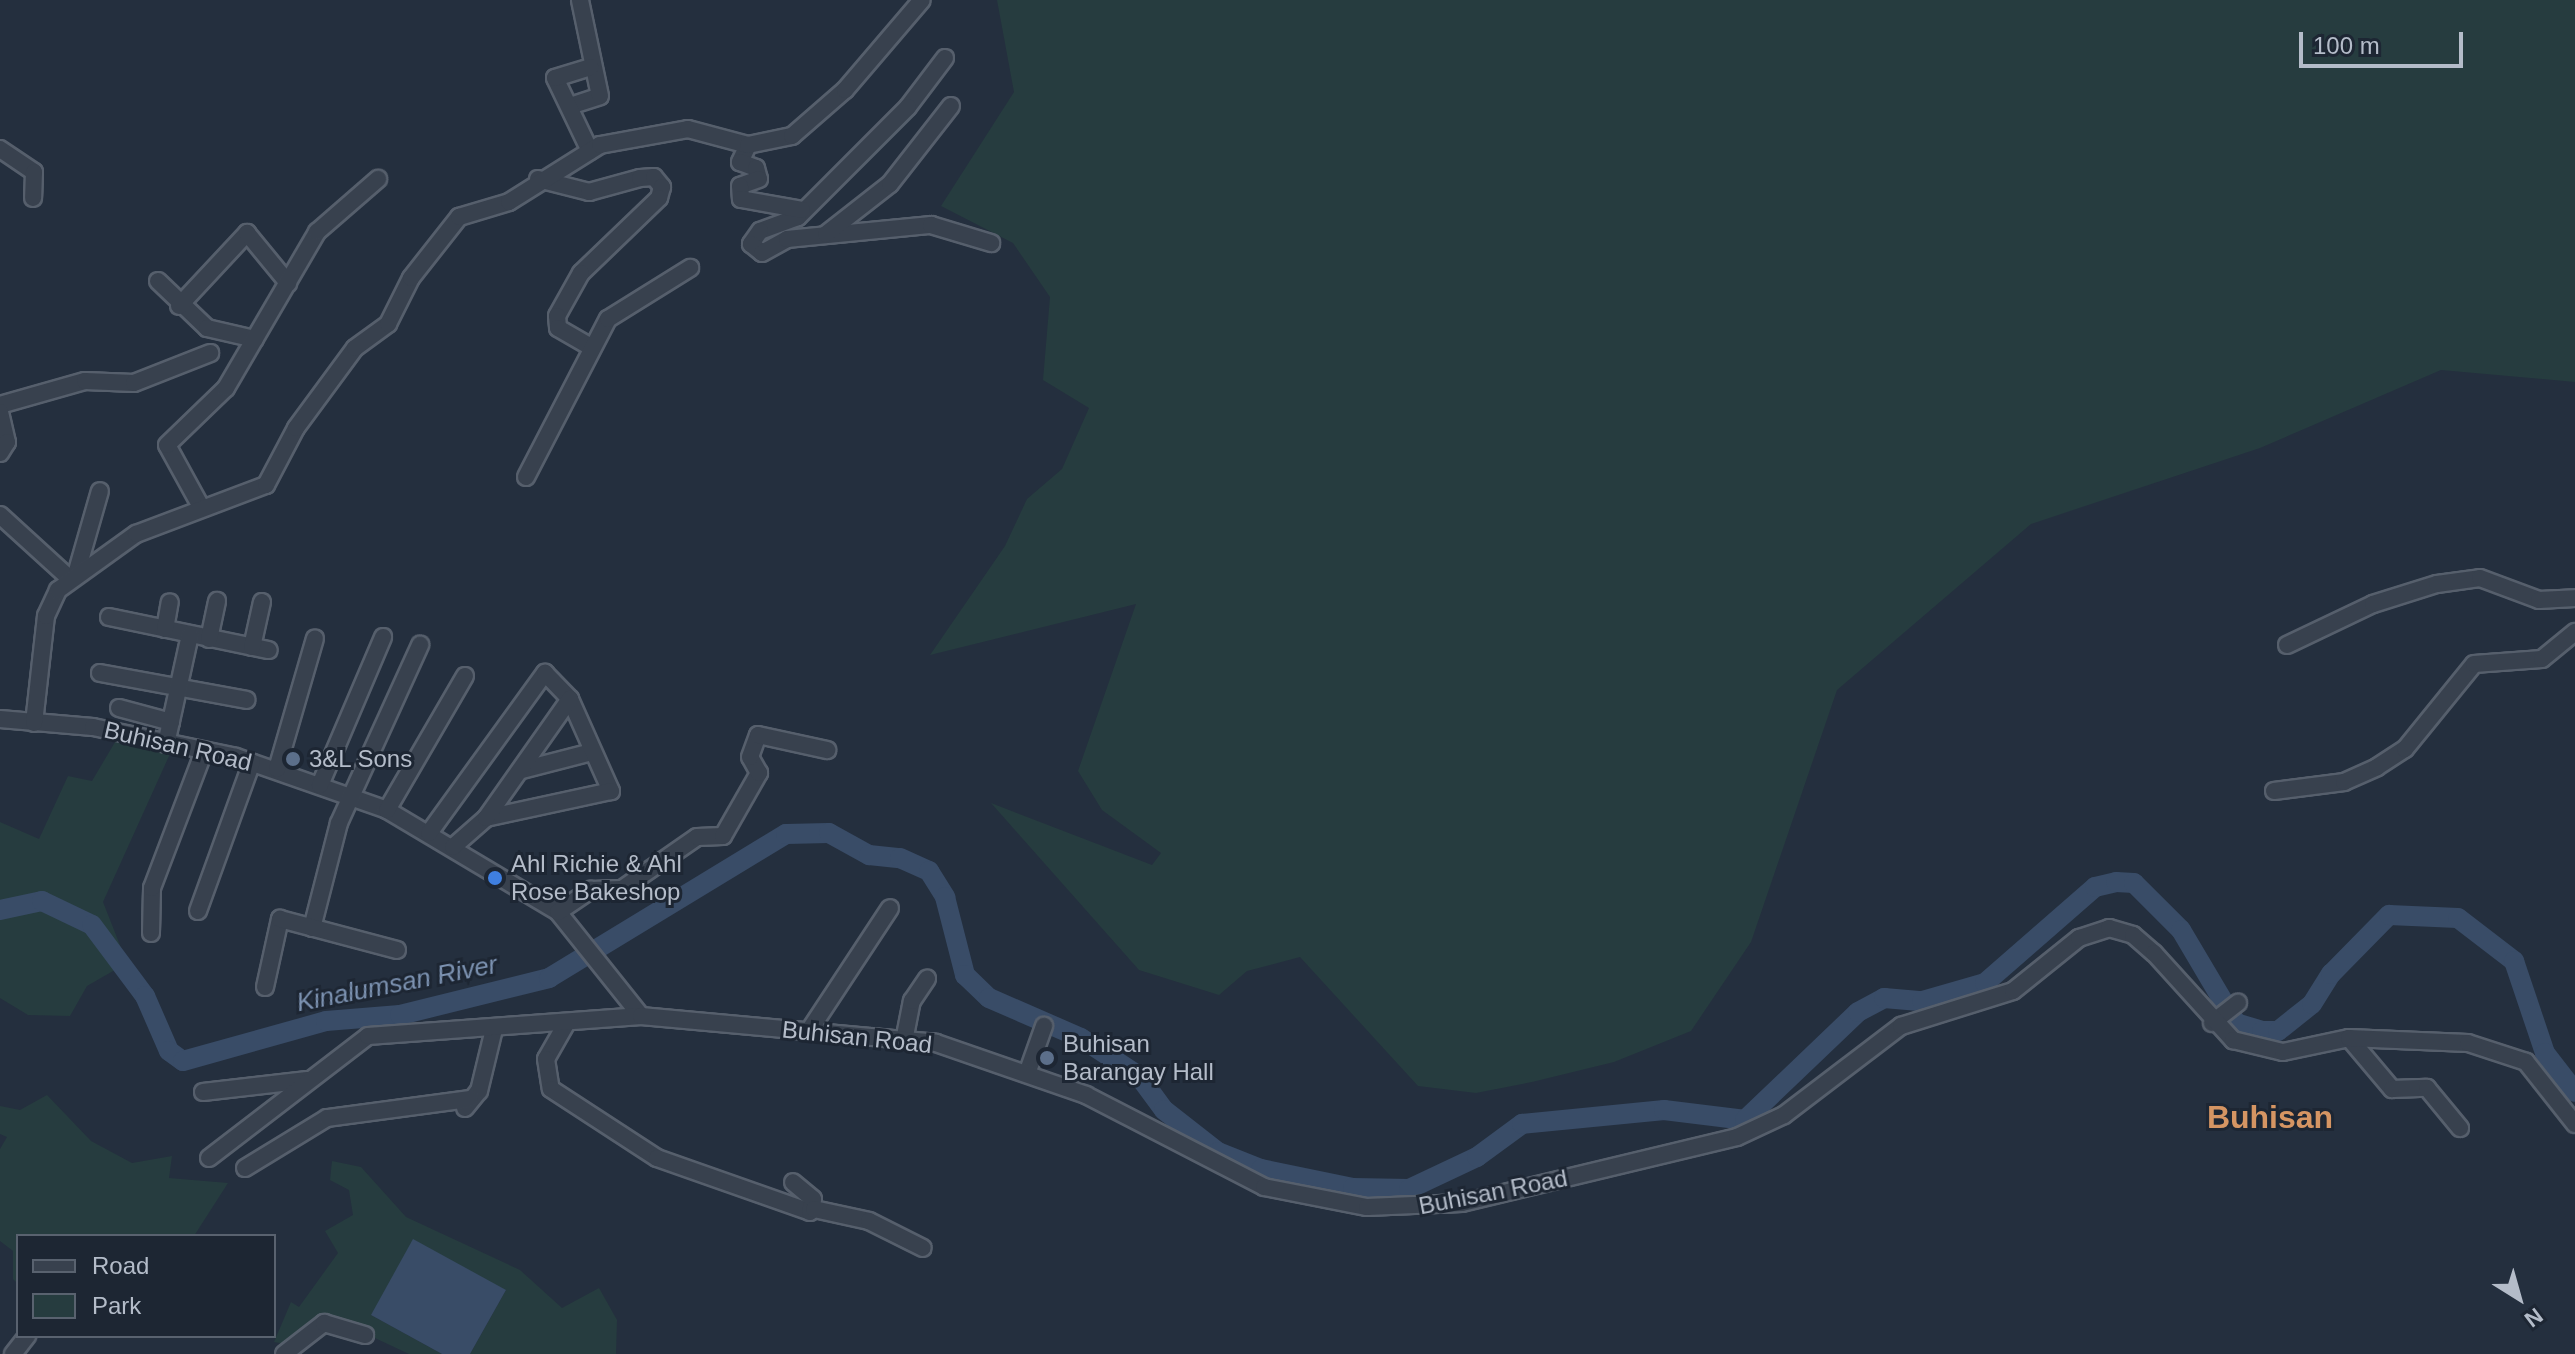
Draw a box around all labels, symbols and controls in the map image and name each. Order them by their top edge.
scale bar [2303,16,2467,66]
text: 100 m [2313,32,2380,59]
street label: Buhisan Road [101,715,255,777]
place label: 3&L Sons [309,745,413,773]
marker: 3&L Sons [284,750,302,768]
place label: Ahl Richie & Ahl Rose Bakeshop [511,850,683,906]
marker: Ahl Richie & Ahl Rose Bakeshop [486,869,504,887]
water label: Kinalumsan River [294,949,500,1019]
street label: Buhisan Road [781,1015,933,1059]
place label: Buhisan Barangay Hall [1063,1030,1214,1086]
marker: Buhisan Barangay Hall [1038,1049,1056,1067]
district label: Buhisan [2207,1098,2333,1136]
street label: Buhisan Road [1416,1163,1570,1221]
legend [16,1234,276,1338]
text: Road [92,1252,149,1279]
north arrow [2479,1258,2559,1338]
text: Park [92,1292,141,1319]
text: N [2520,1303,2548,1332]

